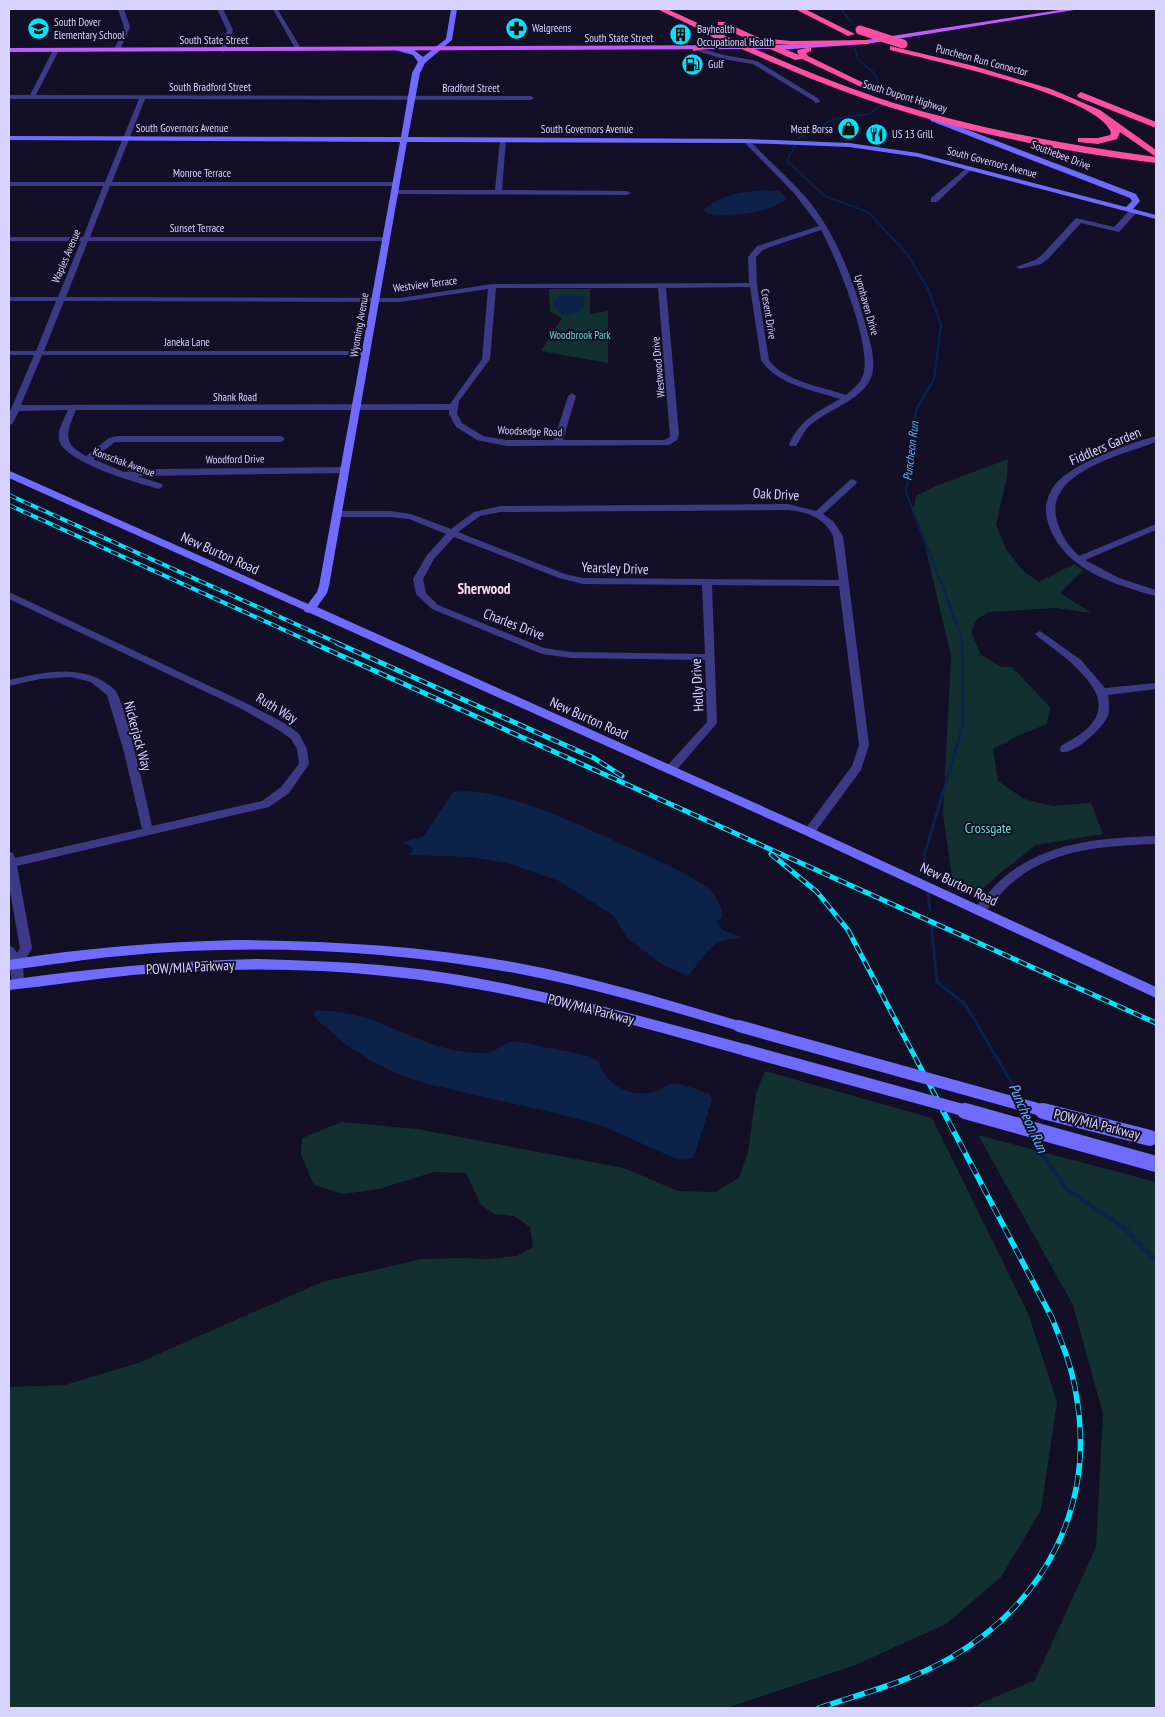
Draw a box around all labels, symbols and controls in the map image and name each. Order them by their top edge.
place label: South Dover Elementary School [54,15,125,42]
school or university icon: South Dover Elementary School [26,16,50,40]
pharmacy icon: Walgreens [504,16,528,40]
place label: Walgreens [532,21,572,35]
place label: Bayhealth Occupational Health [697,22,774,49]
building icon: Bayhealth Occupational Health [669,23,693,47]
street label: South State Street [584,31,654,45]
street label: South State Street [179,33,249,47]
street label: Puncheon Run Connector [934,41,1030,79]
fuel station icon: Gulf [680,52,704,76]
place label: Gulf [708,57,725,71]
street label: South Dupont Highway [861,76,950,116]
street label: South Bradford Street [169,80,251,94]
street label: Bradford Street [442,81,500,95]
shop icon: Meat Borsa [837,117,861,141]
street label: South Governors Avenue [136,121,229,135]
street label: South Governors Avenue [541,122,634,136]
place label: Meat Borsa [791,122,833,136]
restaurant icon: US 13 Grill [864,122,888,146]
place label: US 13 Grill [892,127,933,141]
street label: Southebee Drive [1029,137,1093,173]
street label: South Governors Avenue [946,143,1039,181]
street label: Monroe Terrace [173,166,231,180]
street label: Sunset Terrace [170,221,225,235]
street label: Waples Avenue [48,227,84,285]
street label: Westview Terrace [392,273,458,295]
street label: Lynnhaven Drive [852,273,882,338]
street label: Cresent Drive [758,288,780,341]
street label: Wyoming Avenue [346,291,372,358]
park label: Woodbrook Park [549,328,611,342]
street label: Janeka Lane [163,335,210,349]
street label: Westwood Drive [648,335,668,398]
street label: Shank Road [213,390,257,404]
water label: Puncheon Run [899,420,922,481]
street label: Woodsedge Road [497,423,563,439]
street label: Fiddlers Garden [1067,423,1143,469]
street label: Konschak Avenue [91,444,158,480]
street label: Woodford Drive [205,451,265,467]
street label: Oak Drive [752,484,800,504]
street label: New Burton Road [178,528,262,578]
street label: Yearsley Drive [581,558,649,578]
district label: Sherwood [458,579,511,598]
street label: Charles Drive [481,604,547,644]
street label: Holly Drive [687,658,707,712]
street label: Ruth Way [253,689,302,728]
street label: New Burton Road [547,693,631,743]
street label: Nickerjack Way [120,699,156,774]
park label: Crossgate [965,819,1012,837]
street label: New Burton Road [917,858,1001,910]
street label: POW/MIA Parkway [145,956,235,978]
street label: POW/MIA Parkway [546,990,637,1029]
water label: Puncheon Run [1005,1080,1053,1157]
street label: POW/MIA Parkway [1052,1105,1143,1144]

